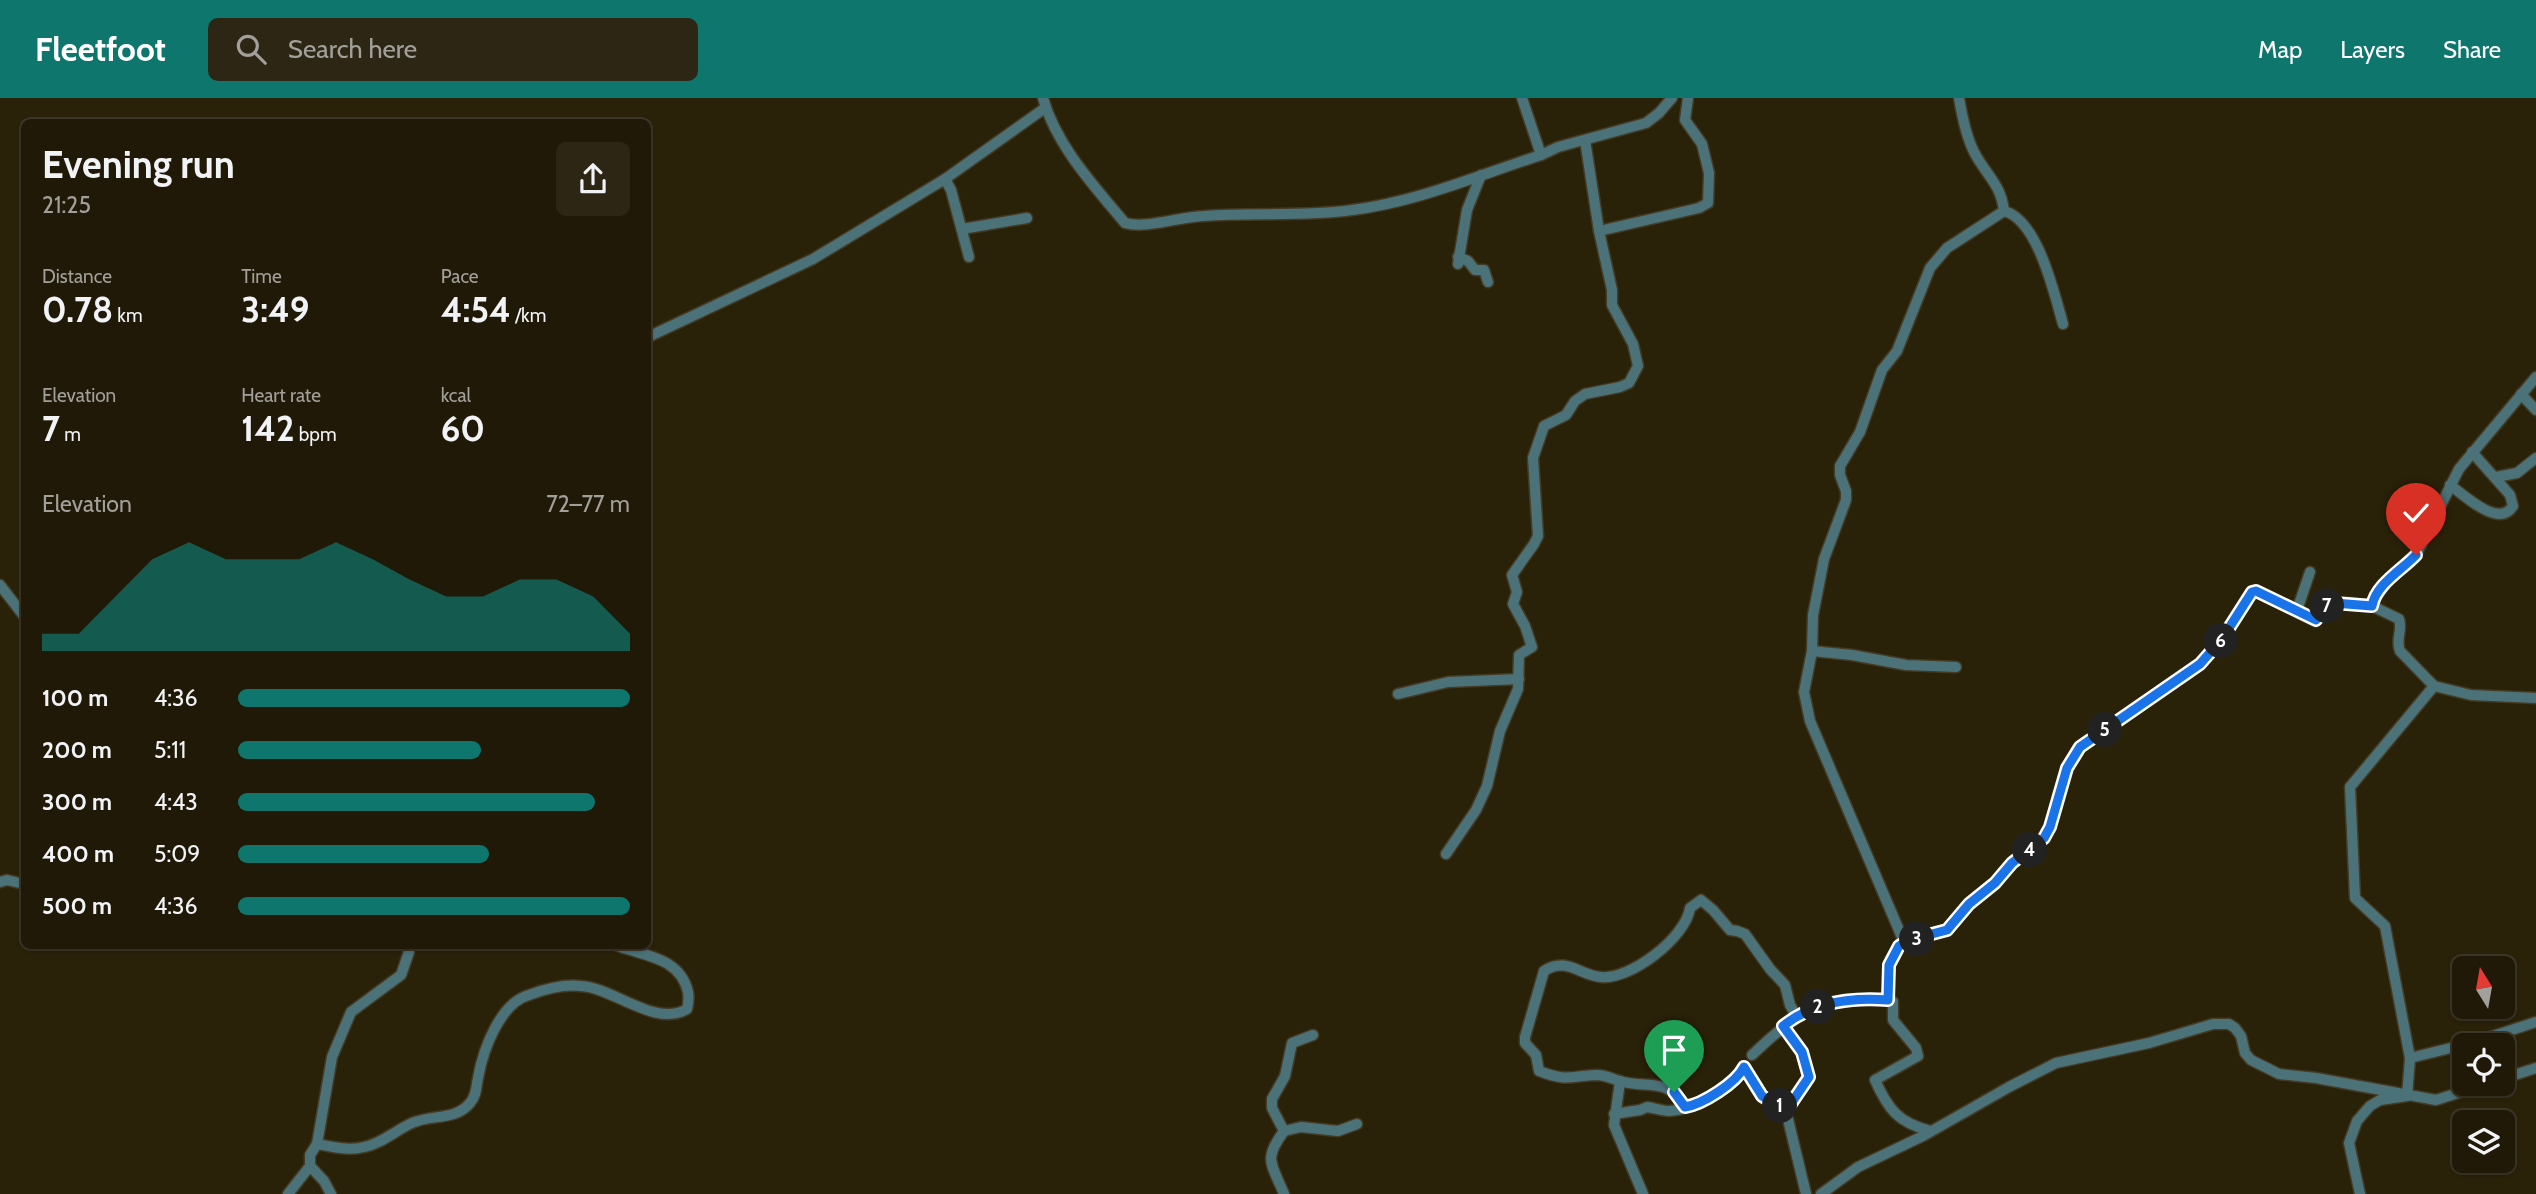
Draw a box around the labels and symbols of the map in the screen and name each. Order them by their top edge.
pin [2386,483,2446,555]
pin: 7 [2310,588,2344,624]
pin: 6 [2204,624,2238,658]
pin: 5 [2088,712,2122,748]
pin: 4 [2012,832,2048,868]
pin: 3 [1899,922,1934,956]
north arrow [2452,956,2515,1018]
pin: 2 [1800,990,1836,1024]
pin [1644,1020,1704,1092]
pin: 1 [1762,1088,1798,1124]

